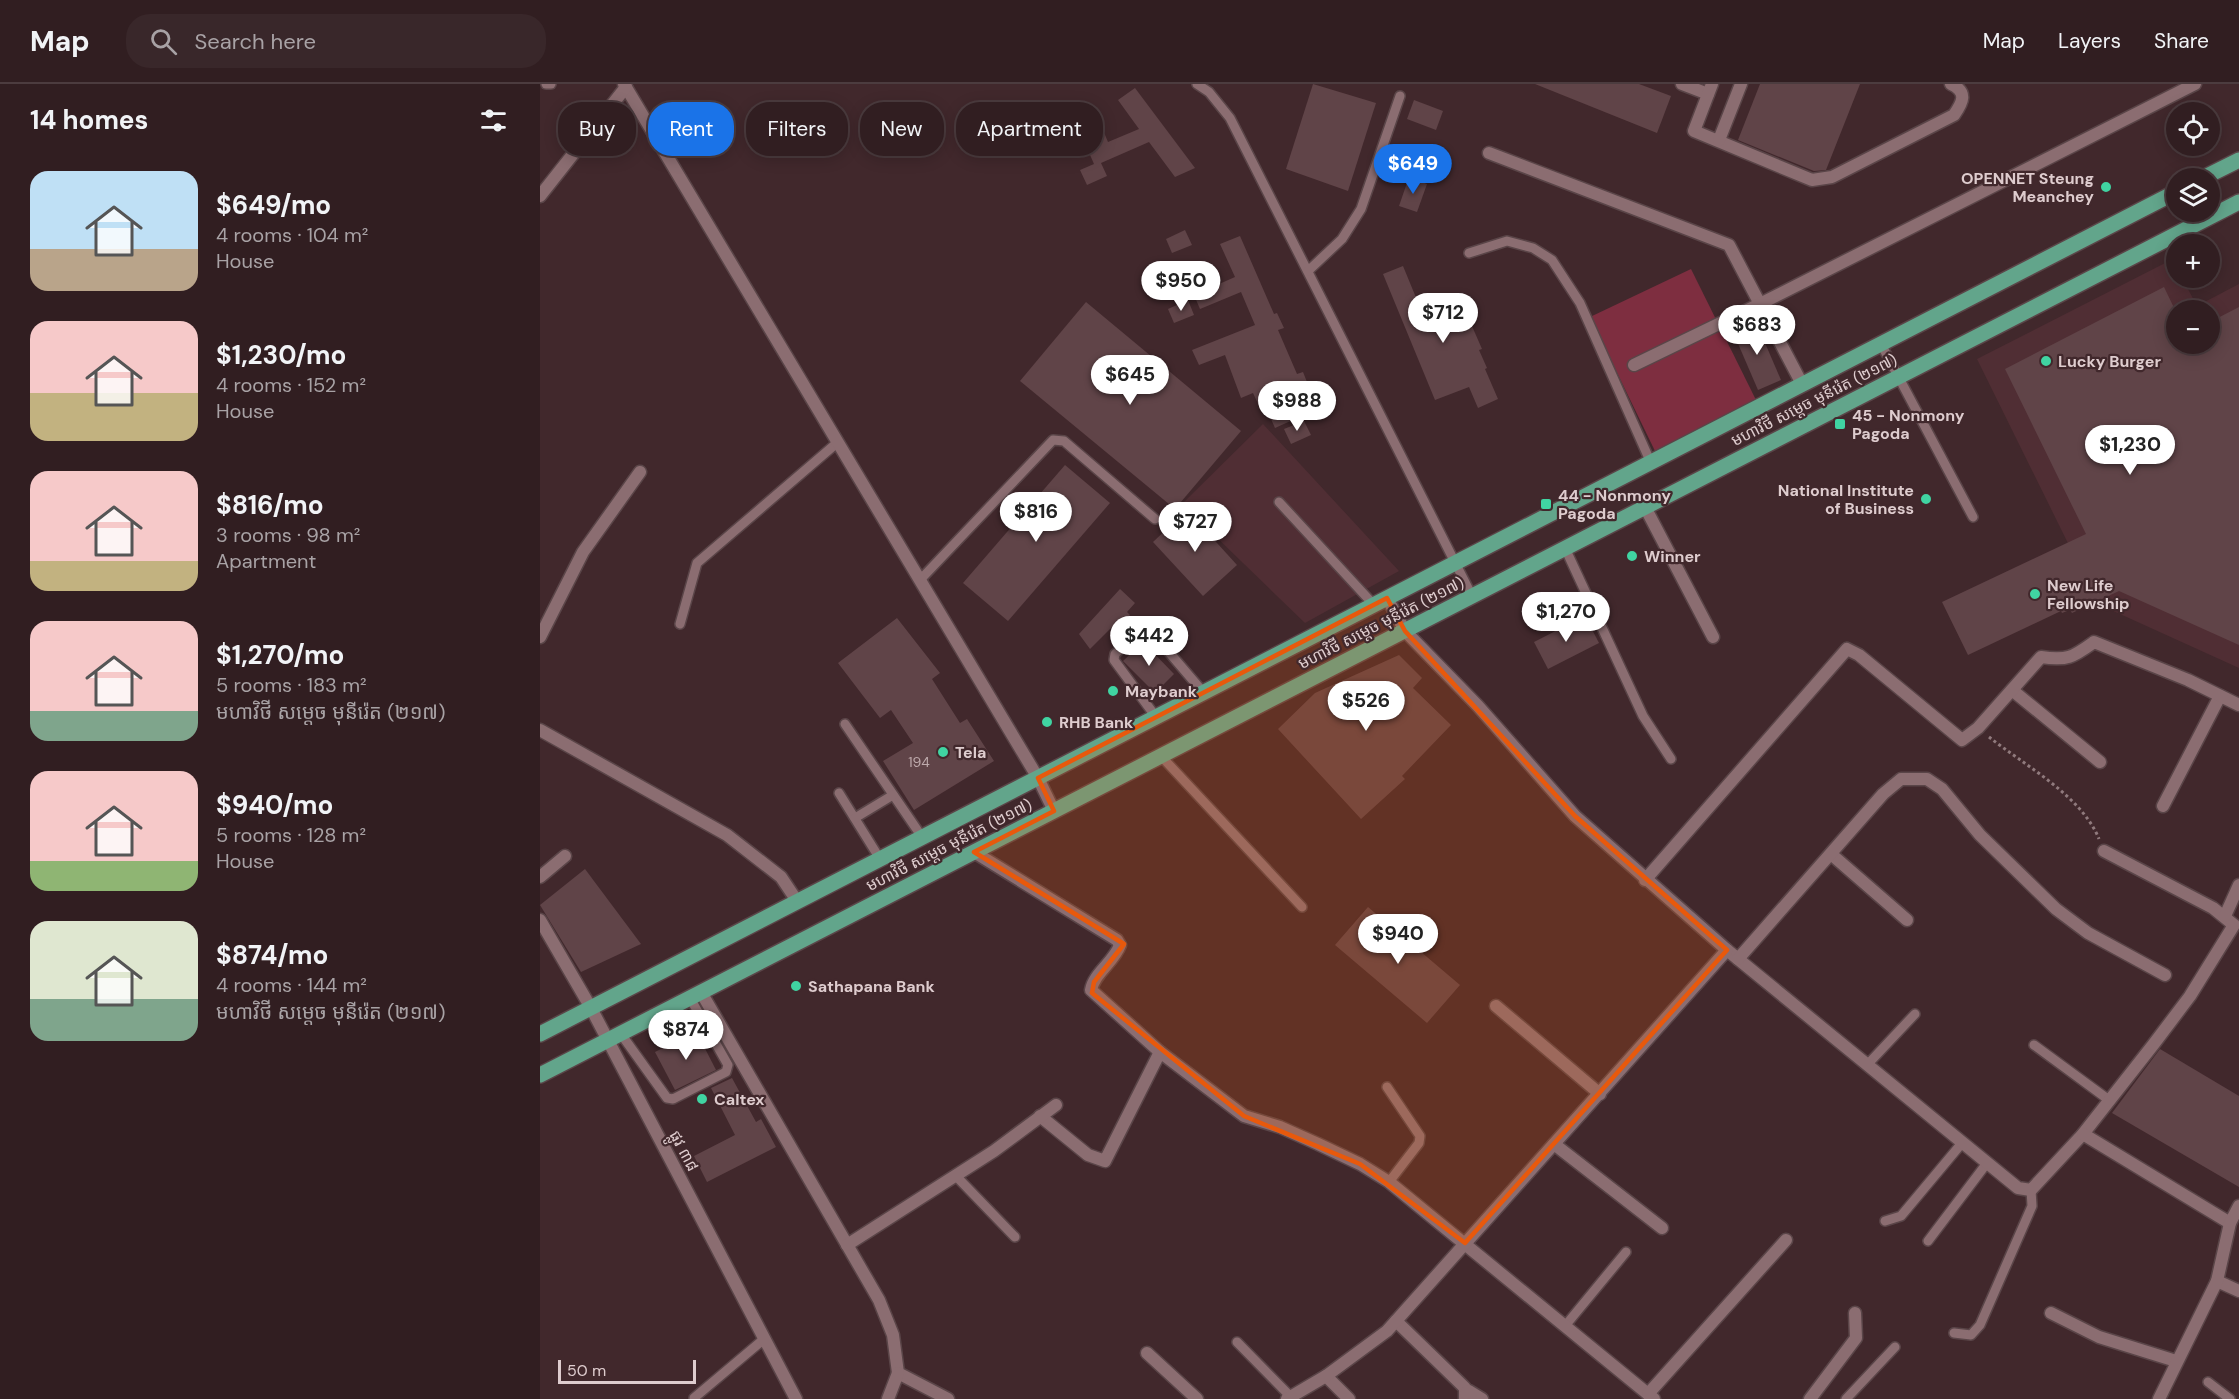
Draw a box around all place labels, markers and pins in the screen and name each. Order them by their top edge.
pin: $649 [1377,144,1449,195]
place label: OPENNET Steung Meanchey [1961,168,2094,207]
marker: OPENNET Steung Meanchey [2099,180,2113,194]
pin: $950 [1145,261,1217,312]
pin: $712 [1407,293,1479,344]
pin: $683 [1721,305,1793,356]
place label: Lucky Burger [2058,351,2161,372]
marker: Lucky Burger [2039,354,2053,368]
pin: $645 [1094,355,1166,406]
pin: $988 [1261,381,1333,432]
place label: 45 - Nonmony Pagoda [1852,405,1965,444]
marker: 45 - Nonmony Pagoda [1833,417,1847,431]
pin: $1,230 [2081,425,2179,476]
place label: National Institute of Business [1778,480,1914,519]
place label: 44 - Nonmony Pagoda [1558,485,1671,524]
pin: $816 [1000,492,1072,543]
marker: National Institute of Business [1919,492,1933,506]
marker: 44 - Nonmony Pagoda [1539,497,1553,511]
pin: $727 [1159,502,1231,553]
place label: Winner [1644,546,1701,567]
marker: Winner [1625,549,1639,563]
place label: New Life Fellowship [2047,575,2130,614]
marker: New Life Fellowship [2028,587,2042,601]
pin: $1,270 [1517,592,1615,643]
pin: $442 [1113,616,1185,667]
place label: Maybank [1125,681,1198,702]
pin: $526 [1330,681,1402,732]
marker: Maybank [1106,684,1120,698]
place label: RHB Bank [1059,712,1134,733]
marker: RHB Bank [1040,715,1054,729]
place label: Tela [955,742,986,763]
marker: Tela [936,745,950,759]
pin: $940 [1362,914,1434,965]
place label: Sathapana Bank [808,976,935,997]
marker: Sathapana Bank [789,979,803,993]
pin: $874 [650,1010,722,1061]
place label: Caltex [714,1089,764,1110]
marker: Caltex [695,1092,709,1106]

